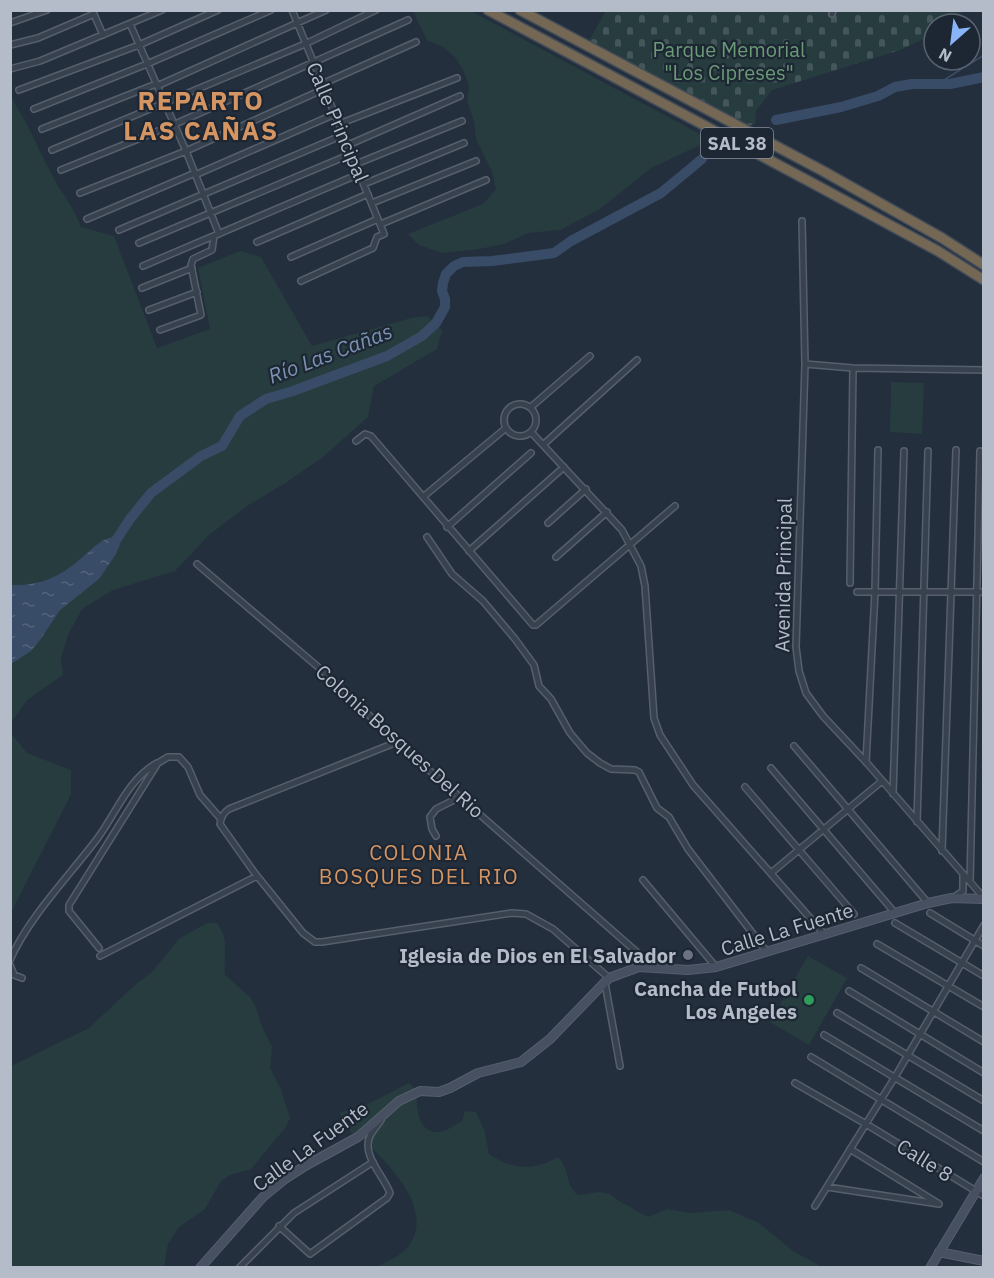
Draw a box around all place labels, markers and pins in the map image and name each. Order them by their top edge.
place label: Iglesia de Dios en El Salvador [399,942,676,969]
marker: Iglesia de Dios en El Salvador [681,948,695,962]
place label: Cancha de Futbol Los Angeles [634,975,797,1025]
marker: Cancha de Futbol Los Angeles [802,993,816,1007]

